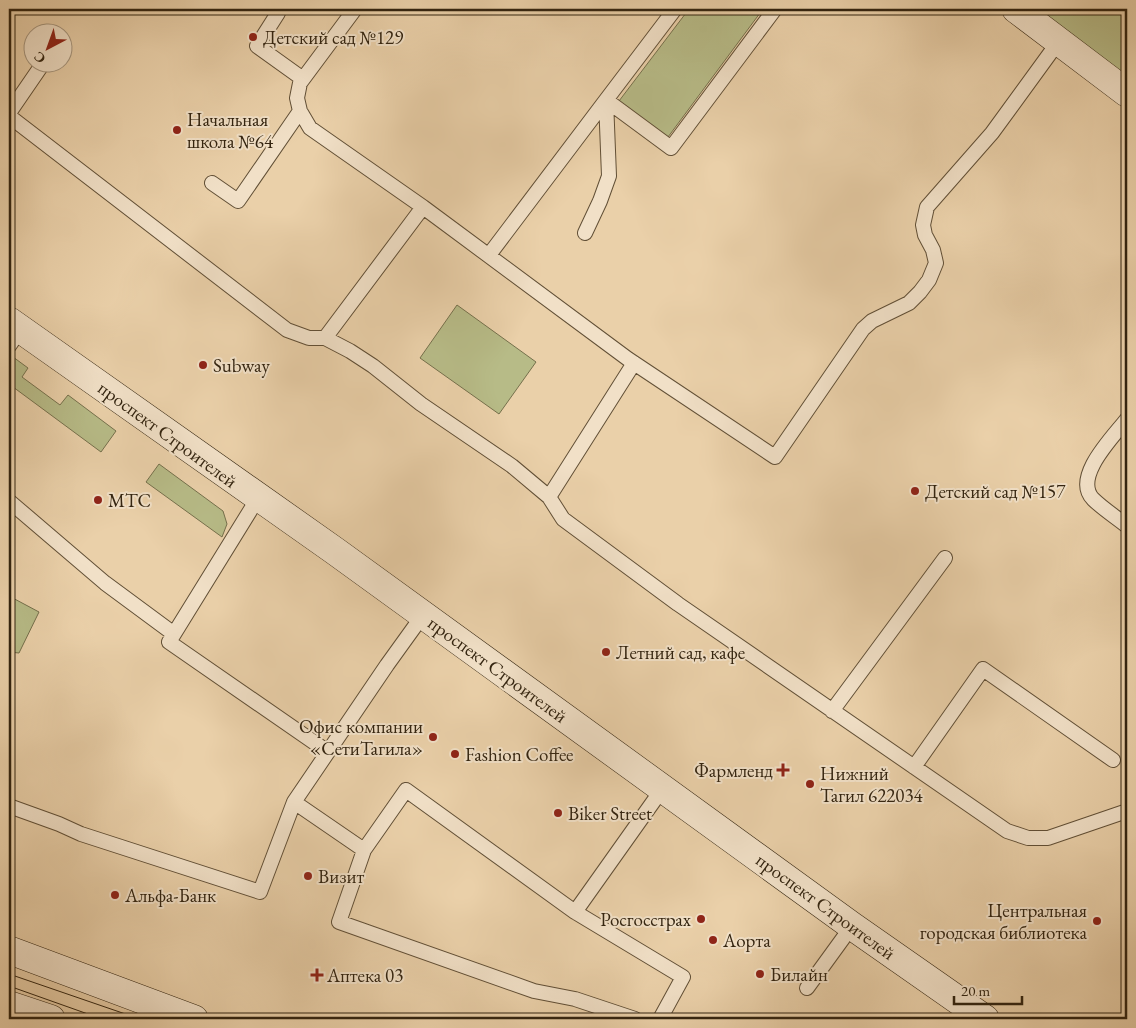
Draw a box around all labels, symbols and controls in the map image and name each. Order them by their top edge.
north arrow [22,22,72,72]
place label: Детский сад №129 [263,25,403,50]
marker: Детский сад №129 [247,31,259,43]
text: С [30,48,49,68]
place label: Начальная школа №64 [187,107,274,154]
marker: Начальная школа №64 [171,124,183,136]
place label: Subway [213,353,270,378]
marker: Subway [197,359,209,371]
street label: проспект Строителей [93,375,242,493]
place label: Детский сад №157 [925,479,1066,504]
marker: Детский сад №157 [909,485,921,497]
place label: МТС [108,488,151,513]
marker: МТС [92,494,104,506]
street label: проспект Строителей [423,610,572,728]
place label: Летний сад, кафе [616,640,745,665]
marker: Летний сад, кафе [600,646,612,658]
place label: Офис компании «СетиТагила» [299,714,423,761]
marker: Офис компании «СетиТагила» [427,731,439,743]
place label: Fashion Coffee [465,742,574,767]
marker: Fashion Coffee [449,748,461,760]
place label: Фармленд [694,758,773,783]
place label: Нижний Тагил 622034 [820,761,924,808]
marker: Фармленд [777,764,789,776]
marker: Нижний Тагил 622034 [804,778,816,790]
place label: Biker Street [568,801,652,826]
marker: Biker Street [552,807,564,819]
street label: проспект Строителей [751,847,900,965]
place label: Визит [318,864,364,889]
marker: Визит [302,870,314,882]
place label: Альфа-Банк [124,883,216,908]
marker: Альфа-Банк [109,889,121,901]
place label: Центральная городская библиотека [920,898,1087,945]
place label: Росгосстрах [600,907,692,932]
marker: Росгосстрах [695,913,707,925]
marker: Центральная городская библиотека [1091,915,1103,927]
place label: Аорта [722,928,771,953]
marker: Аорта [707,934,719,946]
place label: Билайн [770,962,828,987]
place label: Аптека 03 [326,963,403,988]
marker: Билайн [754,968,766,980]
marker: Аптека 03 [311,969,323,981]
scale bar [954,973,1021,1005]
text: 20 m [961,981,990,1000]

